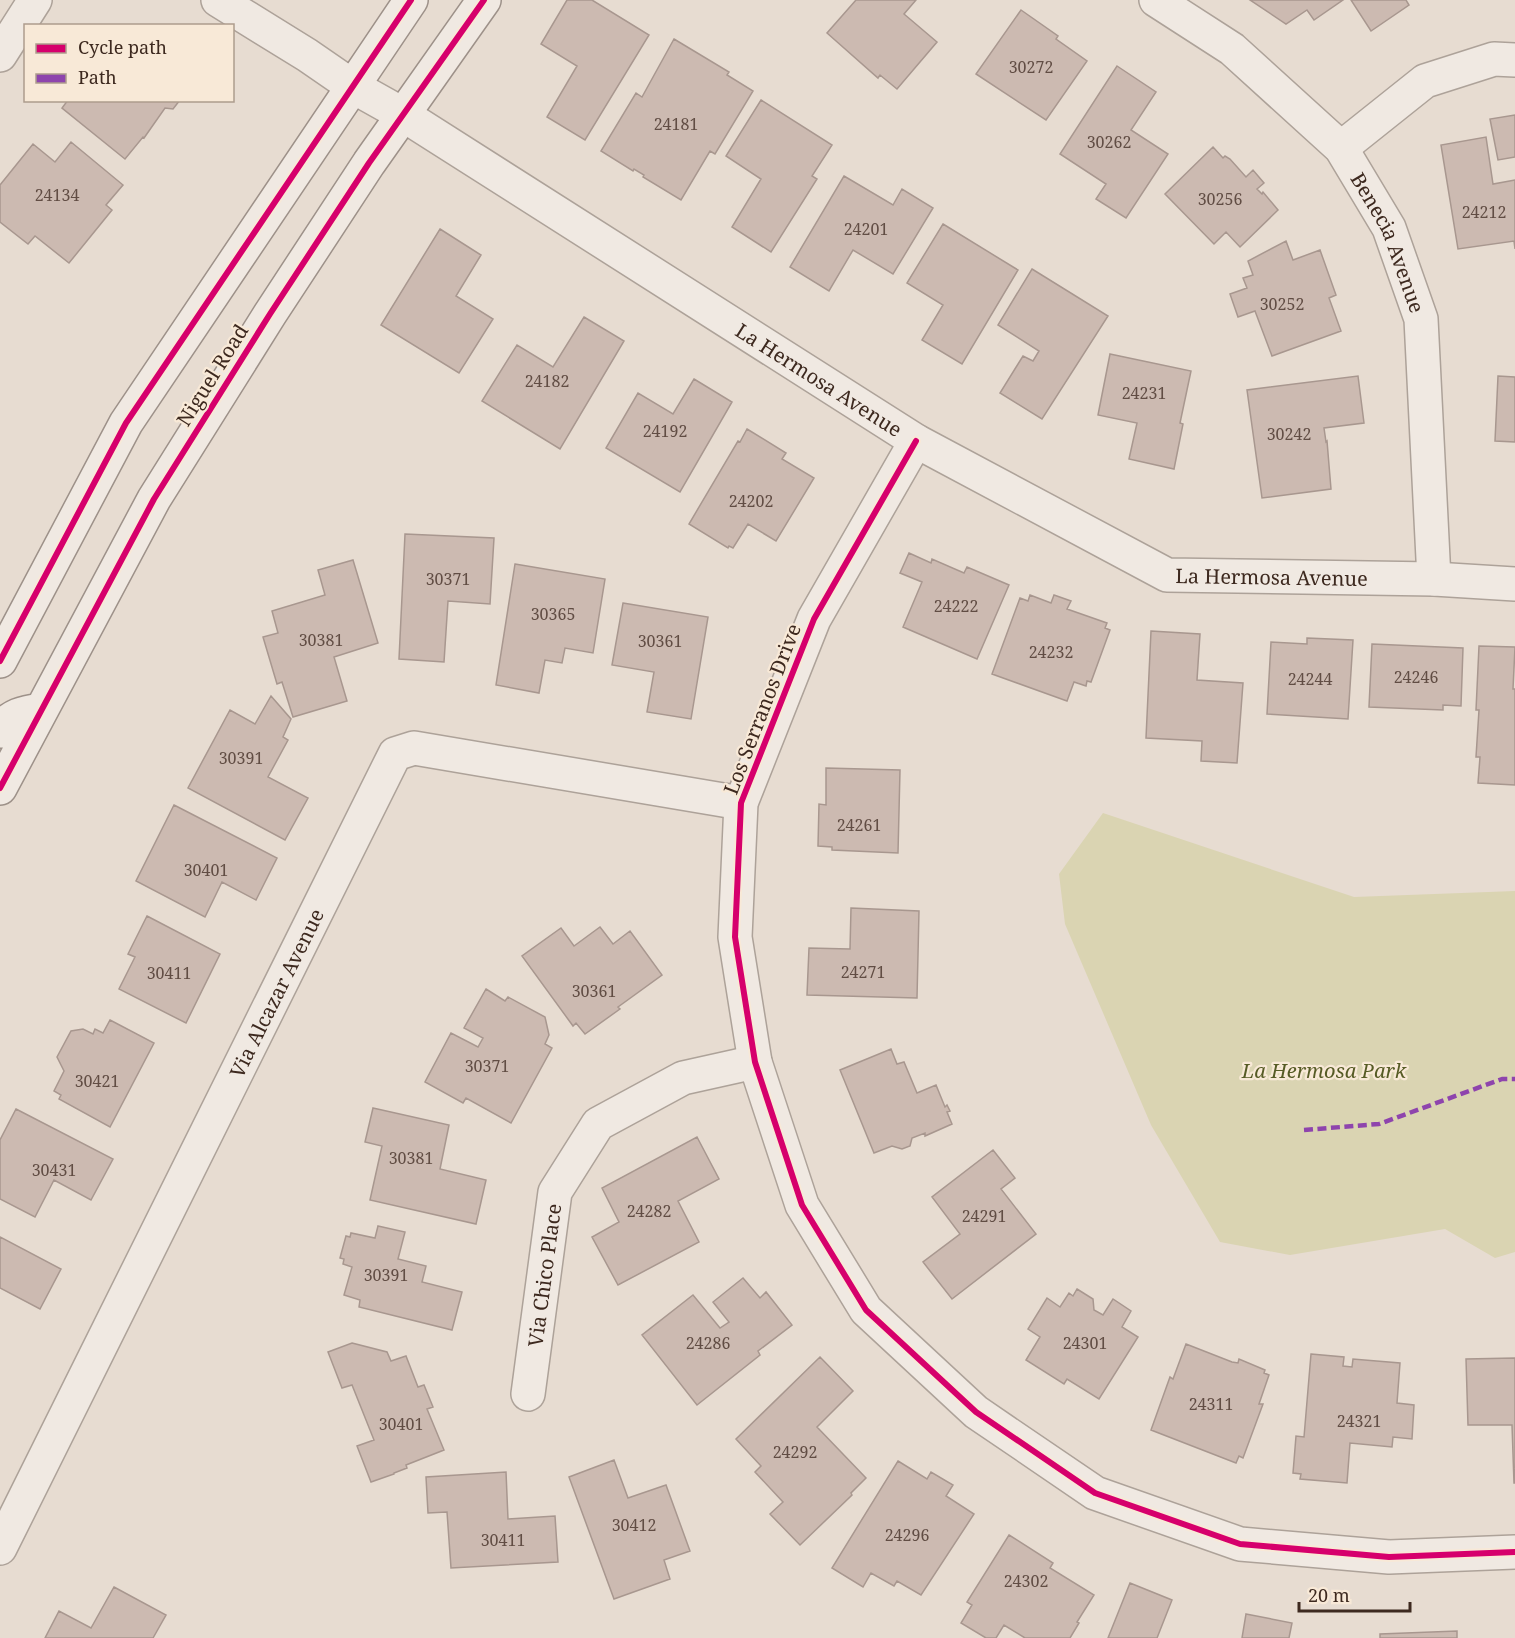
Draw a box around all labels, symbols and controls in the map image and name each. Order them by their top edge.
legend [24,24,234,102]
text: Cycle path [78,35,167,59]
house number: 30272 [1009,56,1053,78]
text: Path [78,65,117,89]
house number: 24181 [654,113,698,135]
house number: 30262 [1087,131,1131,153]
street label: Benecia Avenue [1345,167,1431,316]
house number: 24134 [35,184,79,206]
house number: 30256 [1198,188,1242,210]
house number: 24212 [1462,201,1506,223]
house number: 24201 [844,218,888,240]
house number: 30252 [1260,293,1304,315]
street label: La Hermosa Avenue [731,316,908,442]
street label: Niguel Road [170,319,254,431]
house number: 24182 [525,370,569,392]
house number: 24231 [1122,382,1166,404]
house number: 24192 [643,420,687,442]
house number: 30242 [1267,423,1311,445]
house number: 24202 [729,490,773,512]
street label: La Hermosa Avenue [1175,562,1368,592]
house number: 30371 [426,568,470,590]
house number: 24222 [934,595,978,617]
house number: 30365 [531,603,575,625]
street label: Los Serranos Drive [717,620,807,798]
house number: 30381 [299,629,343,651]
house number: 30361 [638,630,682,652]
house number: 24232 [1029,641,1073,663]
house number: 24246 [1394,666,1438,688]
house number: 24244 [1288,668,1332,690]
house number: 30391 [219,747,263,769]
house number: 24261 [837,814,881,836]
house number: 30401 [184,859,228,881]
street label: Via Alcazar Avenue [223,904,330,1082]
house number: 24271 [841,961,885,983]
house number: 30411 [147,962,191,984]
house number: 30361 [572,980,616,1002]
house number: 30371 [465,1055,509,1077]
park label: La Hermosa Park [1241,1057,1407,1084]
house number: 30421 [75,1070,119,1092]
house number: 30381 [389,1147,433,1169]
house number: 30431 [32,1159,76,1181]
house number: 24282 [627,1200,671,1222]
street label: Via Chico Place [521,1202,567,1348]
house number: 24291 [962,1205,1006,1227]
house number: 30391 [364,1264,408,1286]
house number: 24286 [686,1332,730,1354]
house number: 24301 [1063,1332,1107,1354]
house number: 24311 [1189,1393,1233,1415]
house number: 24321 [1337,1410,1381,1432]
house number: 30401 [379,1413,423,1435]
house number: 24292 [773,1441,817,1463]
house number: 30412 [612,1514,656,1536]
house number: 24296 [885,1524,929,1546]
house number: 30411 [481,1529,525,1551]
house number: 24302 [1004,1570,1048,1592]
scale bar [1299,1575,1410,1613]
text: 20 m [1308,1583,1350,1607]

